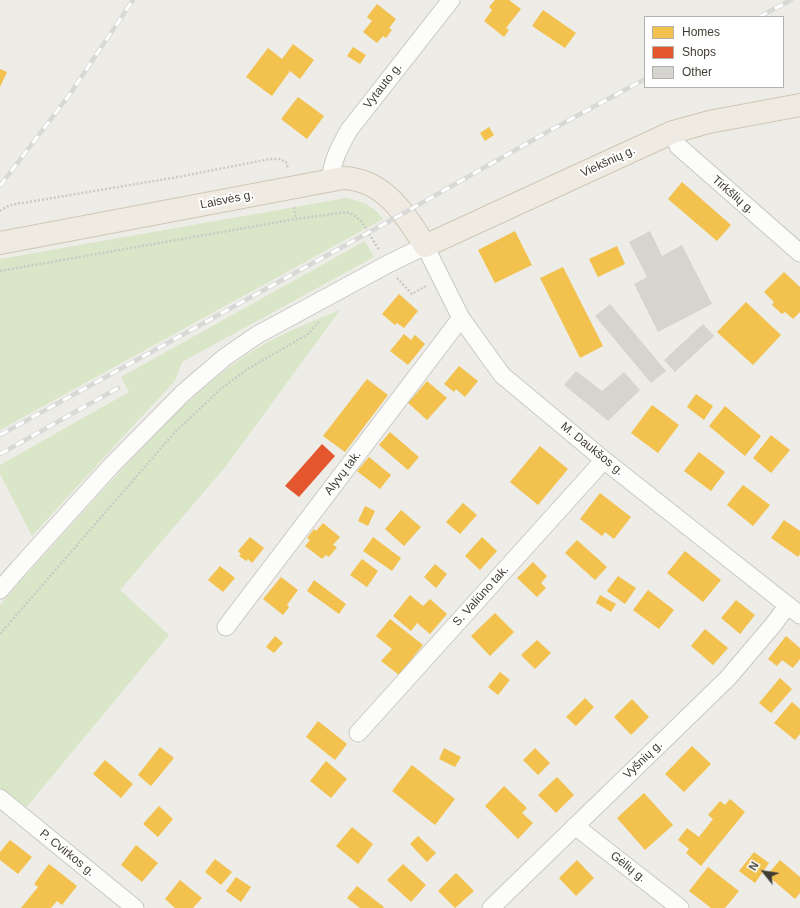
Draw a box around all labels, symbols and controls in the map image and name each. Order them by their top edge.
legend [644,16,784,88]
text: Homes [682,25,720,39]
text: Shops [682,45,716,59]
street label: Vytauto g. [361,60,405,112]
text: Other [682,65,712,79]
street label: Viekšnių g. [578,143,638,181]
street label: Tirkšlių g. [709,173,757,217]
street label: Laisvės g. [199,188,255,212]
street label: M. Daukšos g. [558,419,626,479]
street label: Alyvų tak. [322,448,364,498]
street label: S. Valiūno tak. [450,563,512,629]
street label: Vyšnių g. [620,738,666,782]
street label: P. Cvirkos g. [37,826,97,880]
street label: Gėlių g. [607,849,649,885]
north arrow [744,852,784,892]
text: N [746,860,761,872]

